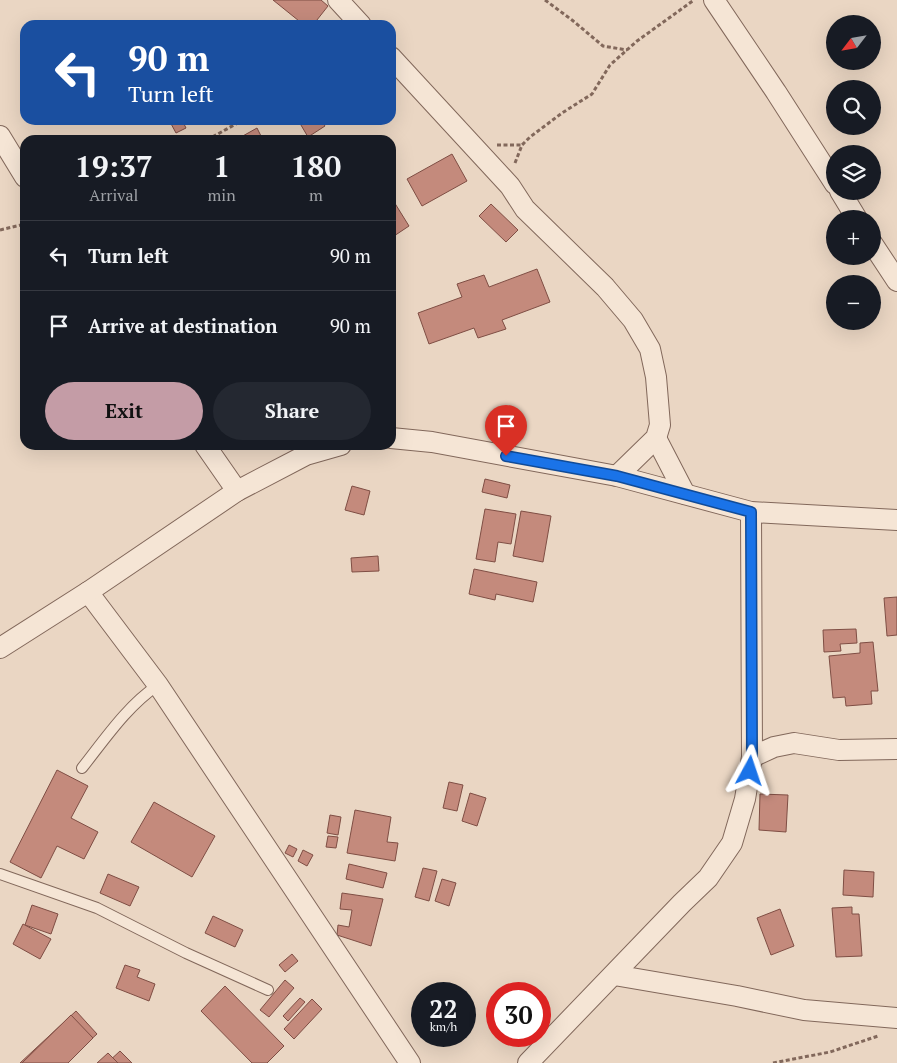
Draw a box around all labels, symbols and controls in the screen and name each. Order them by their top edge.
north arrow [826,15,881,70]
map controls [826,15,881,330]
text: 90 m [128,35,209,81]
icon: left [45,40,110,105]
text: Turn left [128,79,214,108]
button: search [826,80,881,135]
button: layers [826,145,881,200]
text: 19:37 [75,146,153,186]
text: 1 [213,146,230,186]
text: 180 [290,146,341,186]
text: Arrival [89,184,138,206]
text: min [208,184,236,206]
text: m [309,184,323,206]
button: + [826,210,881,265]
icon: left [45,242,73,270]
text: Turn left [88,243,169,268]
text: 90 m [330,243,371,268]
button: − [826,275,881,330]
icon: arrive [45,312,73,340]
text: Arrive at destination [88,313,277,338]
text: 90 m [330,313,371,338]
button: Exit [45,382,203,440]
button: Share [213,382,371,440]
pin [485,405,527,456]
icon: arrive [492,412,520,440]
position arrow [723,744,775,796]
speed limit sign: 30 [486,982,551,1047]
text: 22 [429,992,458,1025]
text: km/h [430,1019,457,1034]

